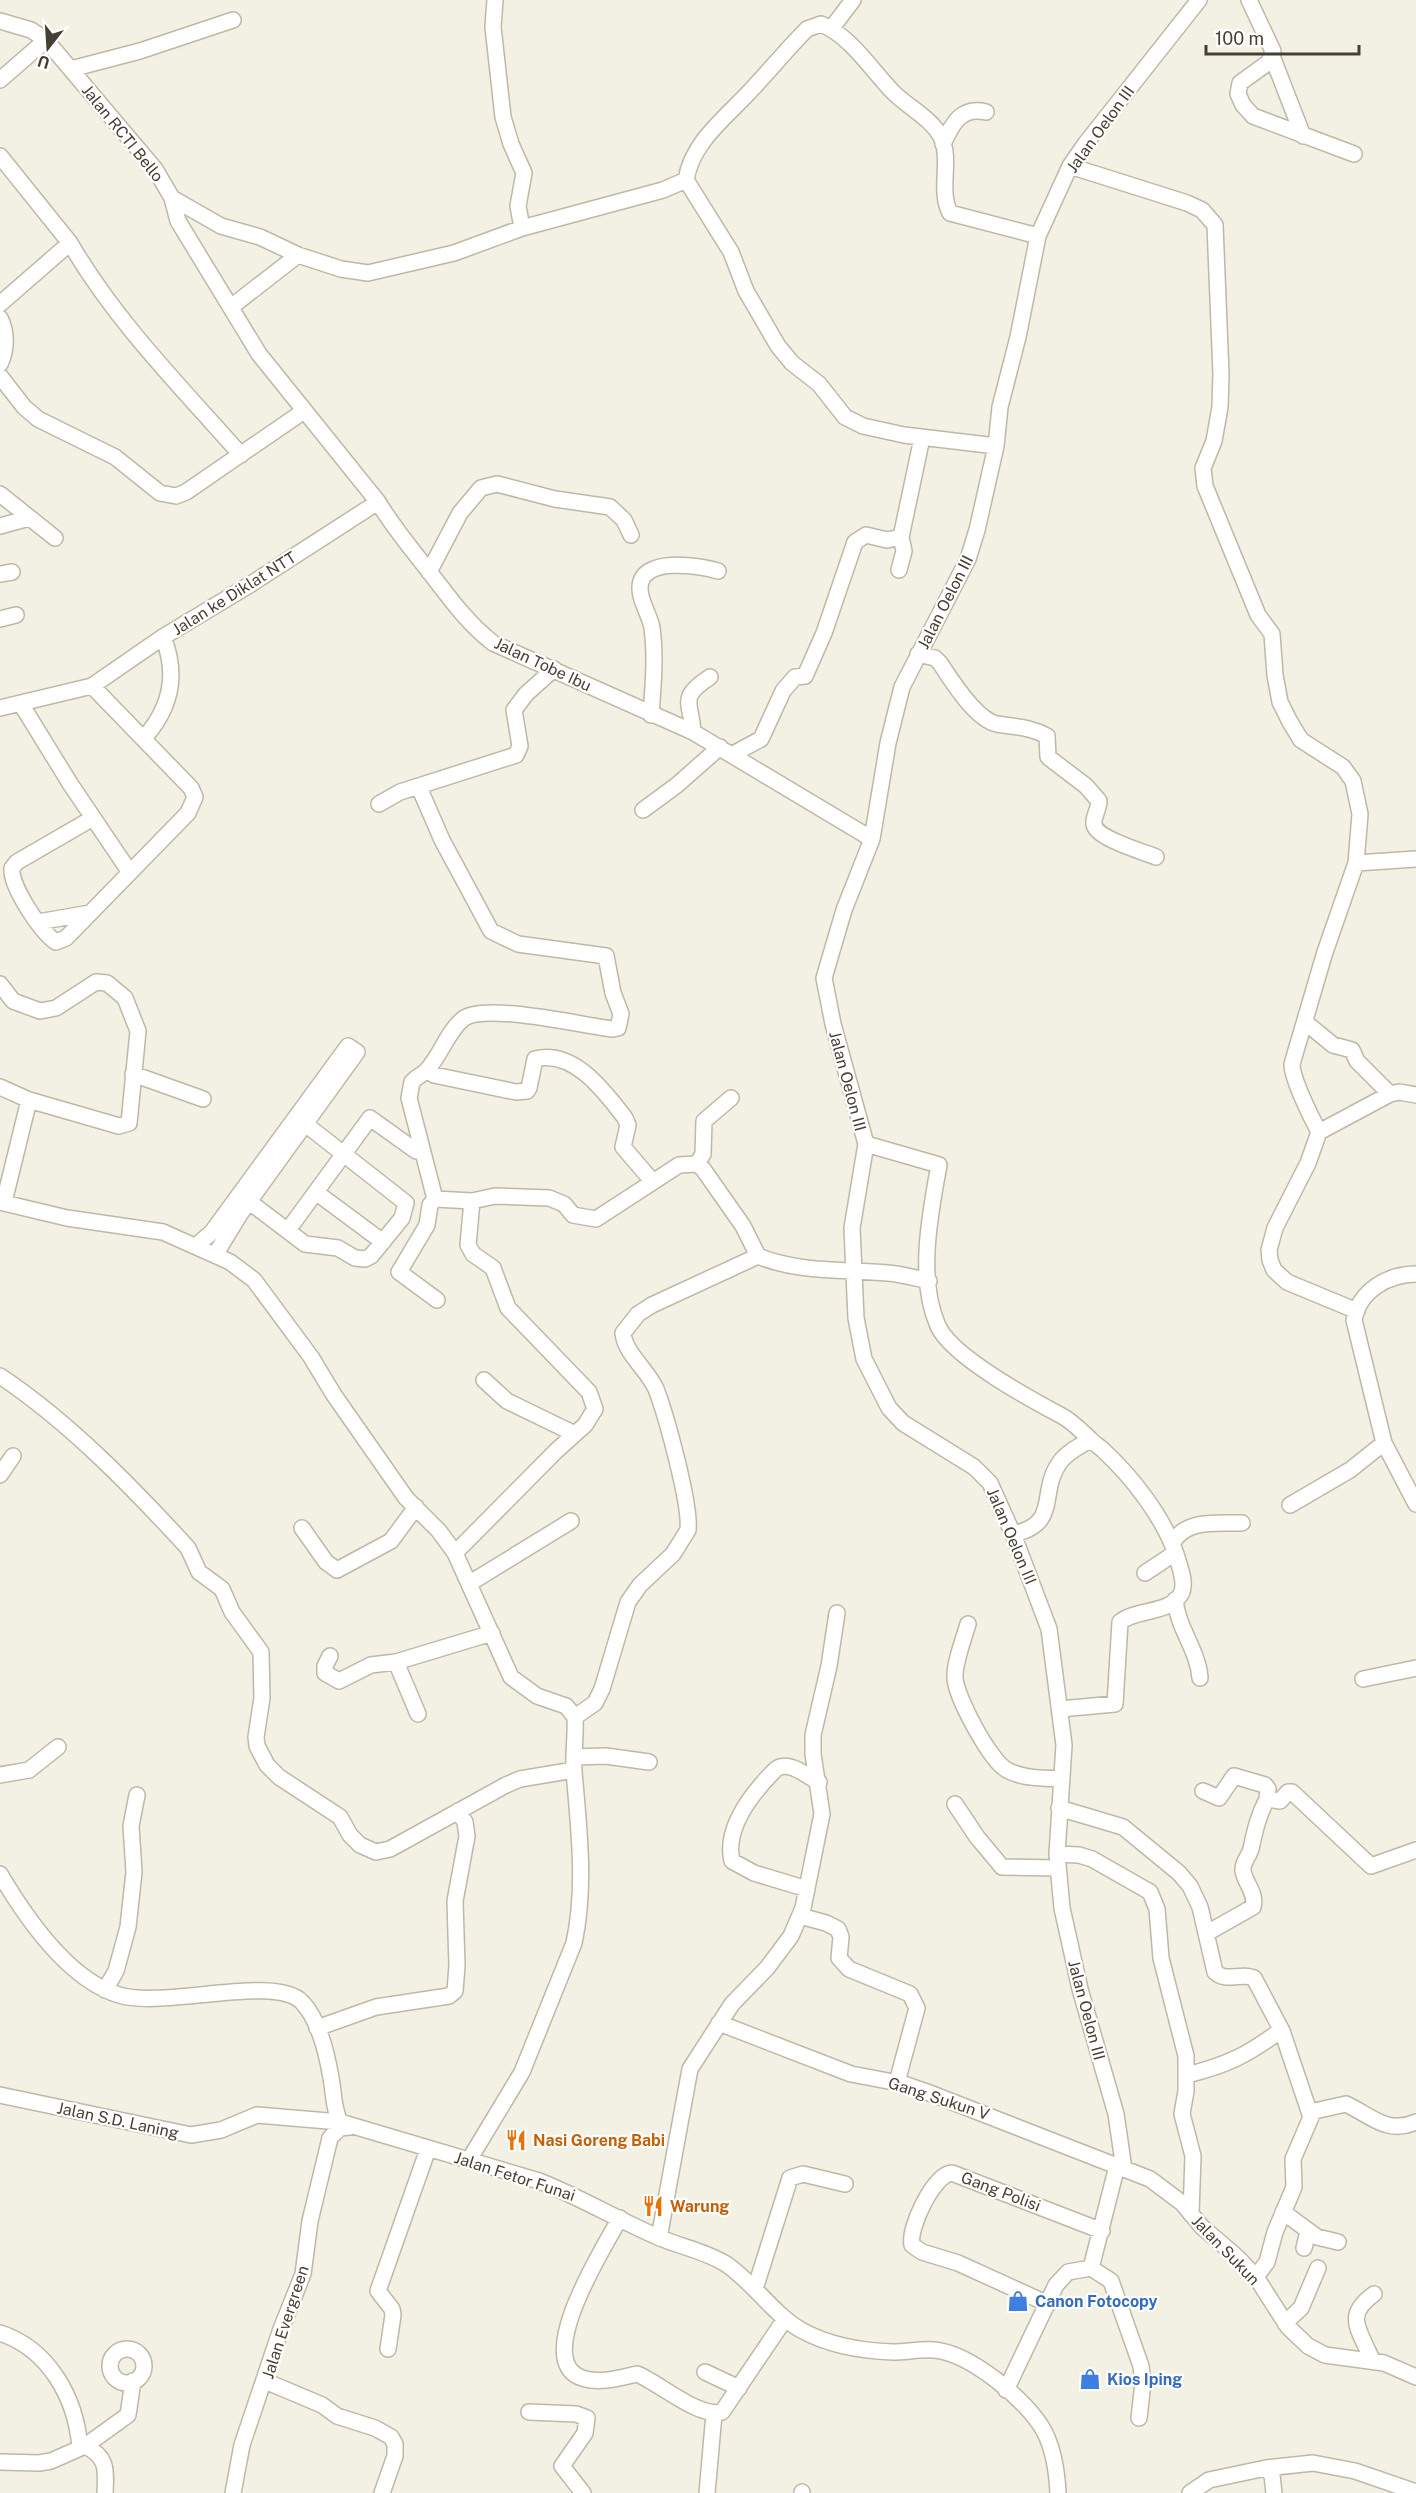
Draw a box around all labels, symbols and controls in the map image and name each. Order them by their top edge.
north arrow [18,18,78,78]
scale bar [1206,18,1359,56]
text: 100 m [1215,28,1264,49]
text: U [35,51,52,73]
street label: Jalan RCTI Bello [78,81,167,186]
street label: Jalan Oelon III [1063,82,1138,176]
street label: Jalan ke Diklat NTT [169,547,300,639]
street label: Jalan Oelon III [914,552,977,652]
street label: Jalan Tobe Ibu [491,634,594,695]
street label: Jalan Oelon III [825,1029,870,1133]
street label: Jalan Oelon III [983,1485,1040,1587]
street label: Jalan Oelon III [1064,1958,1109,2062]
street label: Gang Sukun V [886,2073,992,2124]
street label: Jalan S.D. Laning [55,2098,181,2143]
restaurant icon: Nasi Goreng Babi [504,2128,528,2152]
place label: Nasi Goreng Babi [533,2131,665,2150]
street label: Jalan Fetor Funai [452,2148,578,2205]
street label: Gang Polisi [958,2168,1043,2215]
restaurant icon: Warung [641,2194,665,2218]
place label: Warung [670,2197,729,2216]
street label: Jalan Sukun [1188,2212,1264,2289]
street label: Jalan Evergreen [258,2263,313,2381]
shop icon: Canon Fotocopy [1006,2289,1030,2313]
place label: Canon Fotocopy [1035,2292,1158,2311]
shop icon: Kios Iping [1078,2367,1102,2391]
place label: Kios Iping [1107,2370,1182,2389]

